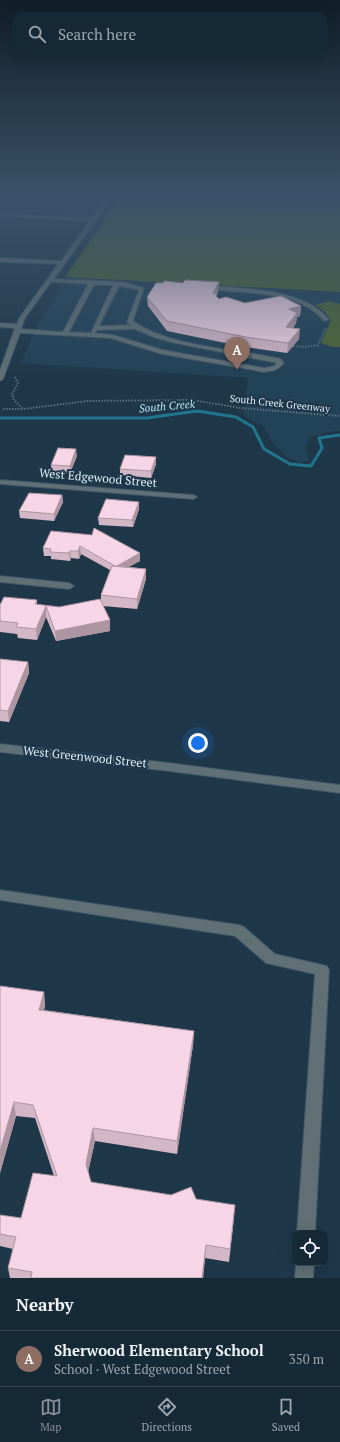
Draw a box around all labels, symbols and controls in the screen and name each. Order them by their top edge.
search box [12,12,328,56]
icon: search [26,23,48,45]
text: Search here [58,24,136,44]
pin: A [224,337,250,370]
street label: South Creek Greenway [229,392,332,415]
water label: South Creek [138,397,196,415]
street label: West Edgewood Street [38,465,158,490]
your location [188,733,208,753]
street label: West Greenwood Street [22,743,148,771]
map controls [292,1230,328,1266]
button: locate [292,1230,328,1266]
text: Nearby [16,1293,74,1316]
text: Sherwood Elementary School [54,1340,264,1360]
text: A [24,1350,34,1368]
text: 350 m [289,1350,324,1368]
text: School · West Edgewood Street [54,1360,231,1378]
tab: Map [40,1396,62,1434]
tab: Directions [141,1396,192,1434]
tab: Saved [272,1396,300,1434]

